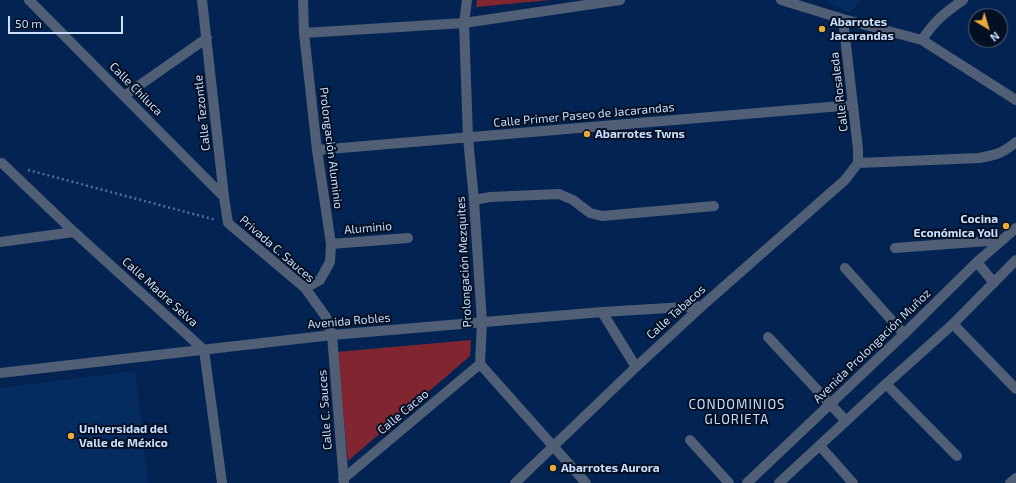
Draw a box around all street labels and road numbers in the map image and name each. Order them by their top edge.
street label: Calle Rosaleda [827,51,851,133]
street label: Calle Chiluca [106,59,166,119]
street label: Calle Tezontle [191,74,213,152]
street label: Prolongación Aluminio [316,86,346,210]
street label: Calle Primer Paseo de Jacarandas [493,100,675,130]
street label: Prolongación Mezquites [453,196,475,328]
street label: Privada C. Sauces [237,213,317,285]
street label: Aluminio [343,219,393,237]
street label: Calle Madre Selva [119,254,201,330]
street label: Calle Tabacos [644,282,708,342]
street label: Avenida Prolongación Muñoz [810,286,934,406]
street label: Avenida Robles [307,310,391,332]
street label: Calle C. Sauces [315,369,335,451]
street label: Calle Cacao [374,386,432,438]

